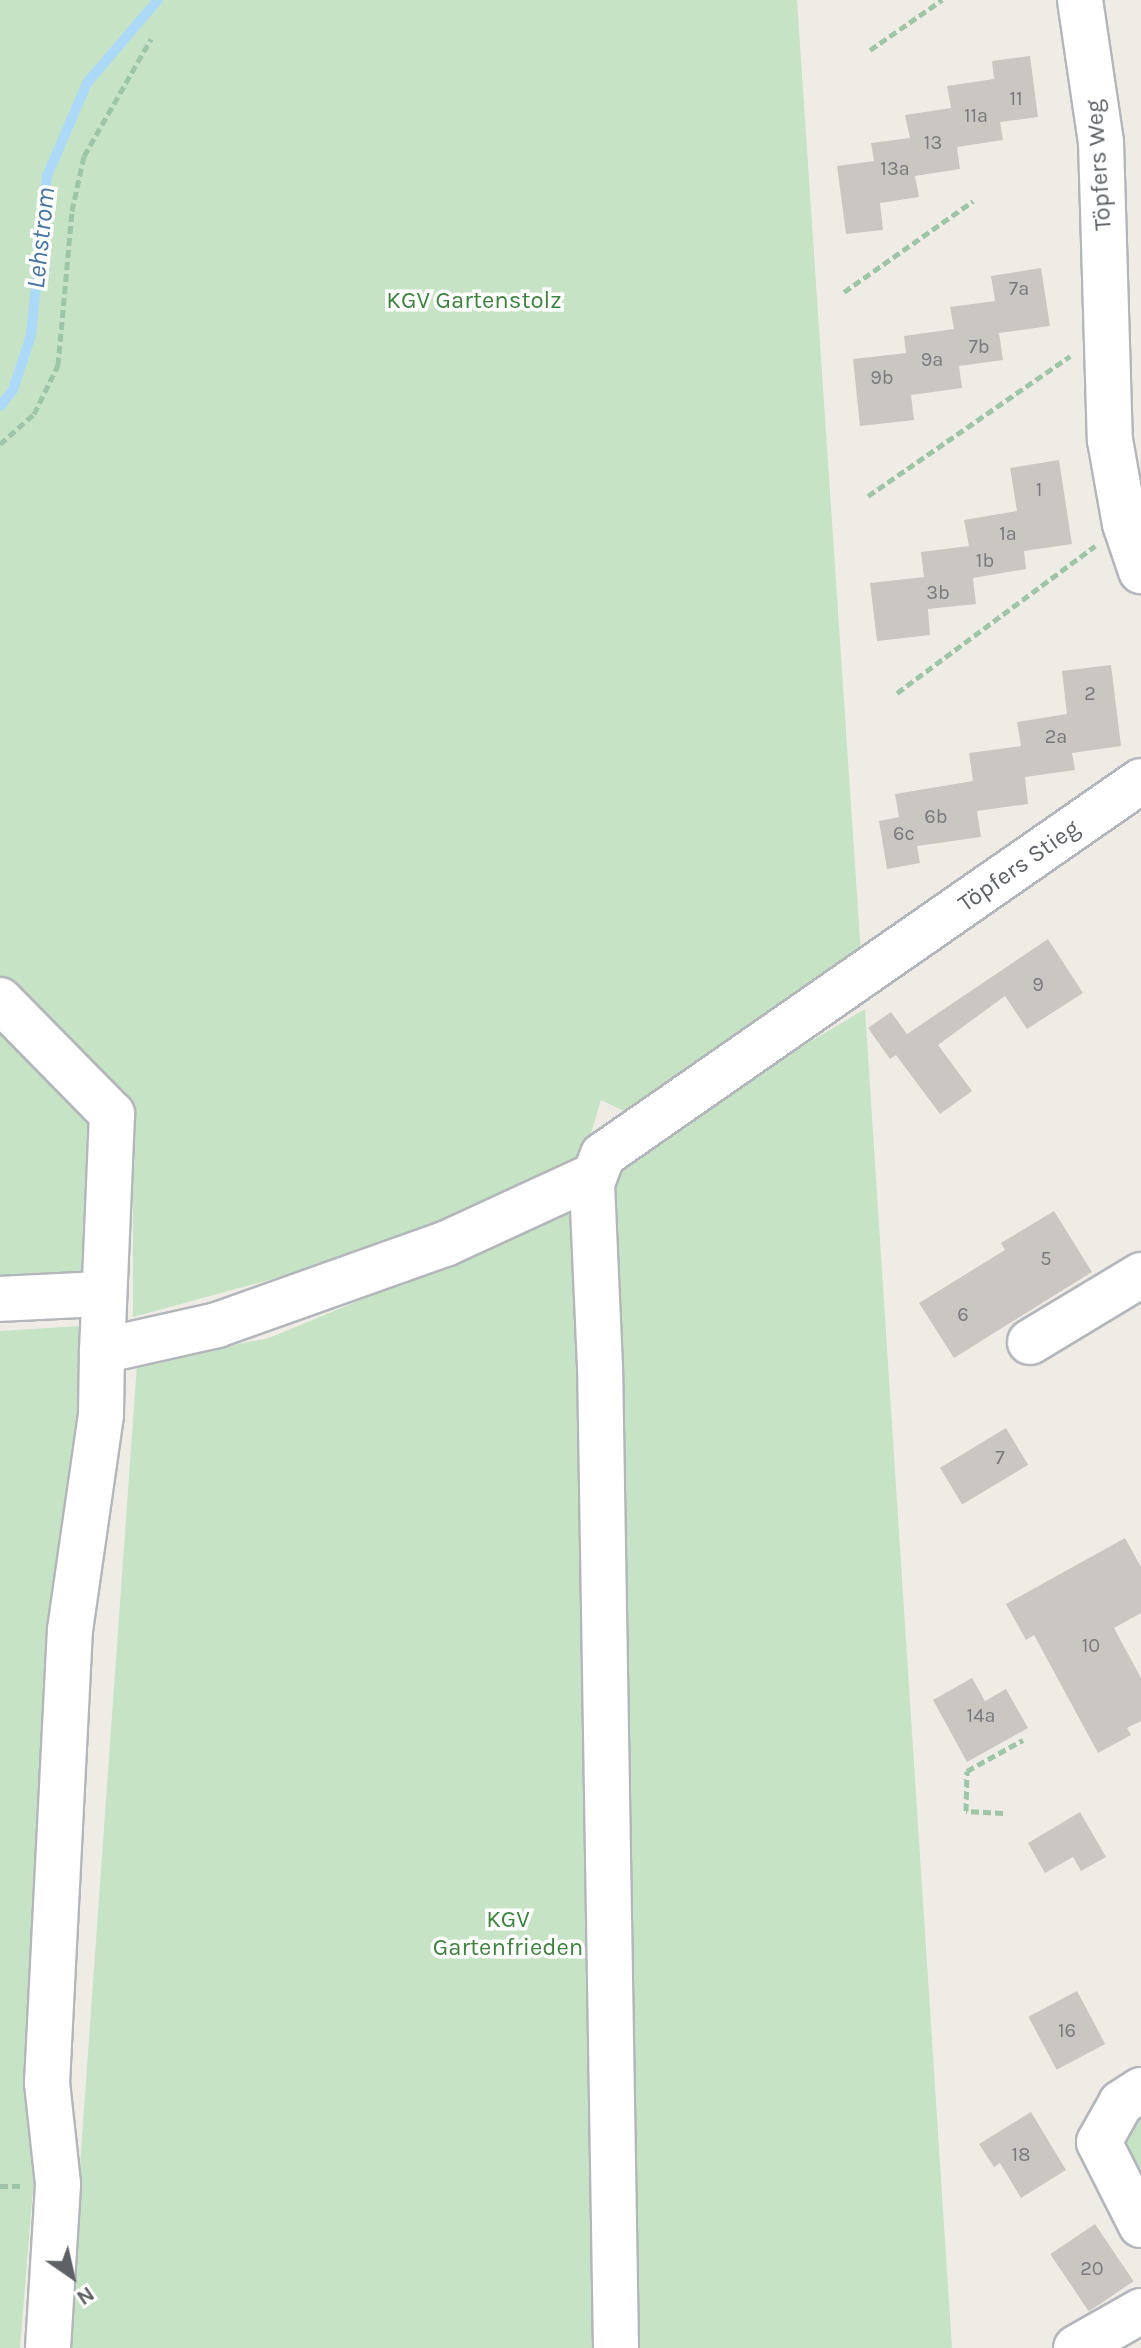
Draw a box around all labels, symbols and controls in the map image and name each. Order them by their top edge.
house number: 11 [1009,86,1023,110]
street label: Töpfers Weg [1080,98,1118,232]
house number: 11a [964,103,988,127]
house number: 13 [924,130,942,154]
house number: 13a [880,156,910,180]
water label: Lehstrom [20,186,62,290]
house number: 7a [1009,276,1029,300]
park label: KGV Gartenstolz [386,287,562,315]
house number: 7b [968,334,990,358]
house number: 9a [921,347,943,371]
house number: 9b [870,365,894,389]
house number: 1 [1036,477,1042,501]
house number: 1a [999,521,1017,545]
house number: 1b [976,548,994,572]
house number: 3b [926,580,950,604]
house number: 2 [1084,681,1096,705]
house number: 2a [1045,724,1067,748]
house number: 6b [924,804,948,828]
street label: Töpfers Stieg [953,814,1085,918]
house number: 6c [893,821,915,845]
house number: 9 [1032,972,1044,996]
house number: 5 [1040,1246,1052,1270]
house number: 6 [957,1302,969,1326]
house number: 7 [995,1445,1005,1469]
house number: 10 [1082,1633,1100,1657]
house number: 14a [967,1703,995,1727]
park label: KGV Gartenfrieden [433,1906,583,1962]
house number: 16 [1058,2018,1076,2042]
house number: 18 [1012,2142,1030,2166]
north arrow [32,2236,112,2316]
house number: 20 [1080,2256,1104,2280]
text: N [72,2281,99,2311]

